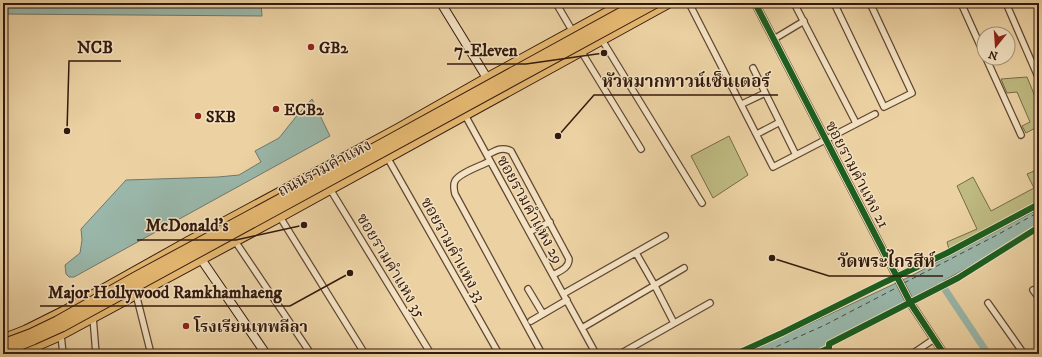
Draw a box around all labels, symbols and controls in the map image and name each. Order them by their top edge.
north arrow [976,26,1016,66]
callout: NCB [69,32,121,61]
callout: 7-Eleven [447,35,526,64]
text: NCB [77,37,113,59]
place label: GB2 [319,38,349,58]
text: 7-Eleven [454,40,518,62]
marker: GB2 [306,42,316,52]
text: N [987,47,1000,63]
callout: หัวหมากทาวน์เซ็นเตอร์ [594,66,778,95]
text: หัวหมากทาวน์เซ็นเตอร์ [602,71,772,93]
place label: ECB2 [284,100,325,120]
marker: ECB2 [271,104,281,114]
place label: SKB [206,107,236,127]
marker: SKB [193,111,203,121]
street label: ซอยรามคำแหง 21 [820,117,894,232]
street label: ถนนรามคำแหง [274,135,375,201]
street label: ซอยรามคำแหง 29 [492,152,568,267]
street label: ซอยรามคำแหง 33 [416,194,490,305]
street label: ซอยรามคำแหง 35 [352,209,430,322]
callout: McDonald's [137,211,236,240]
text: McDonald's [145,215,229,237]
callout: วัดพระไกรสีห์ [829,247,943,276]
text: วัดพระไกรสีห์ [837,249,936,273]
callout: Major Hollywood Ramkhamhaeng [40,277,290,306]
text: Major Hollywood Ramkhamhaeng [48,282,283,304]
place label: โรงเรียนเทพลีลา [193,316,308,337]
marker: โรงเรียนเทพลีลา [181,321,191,331]

